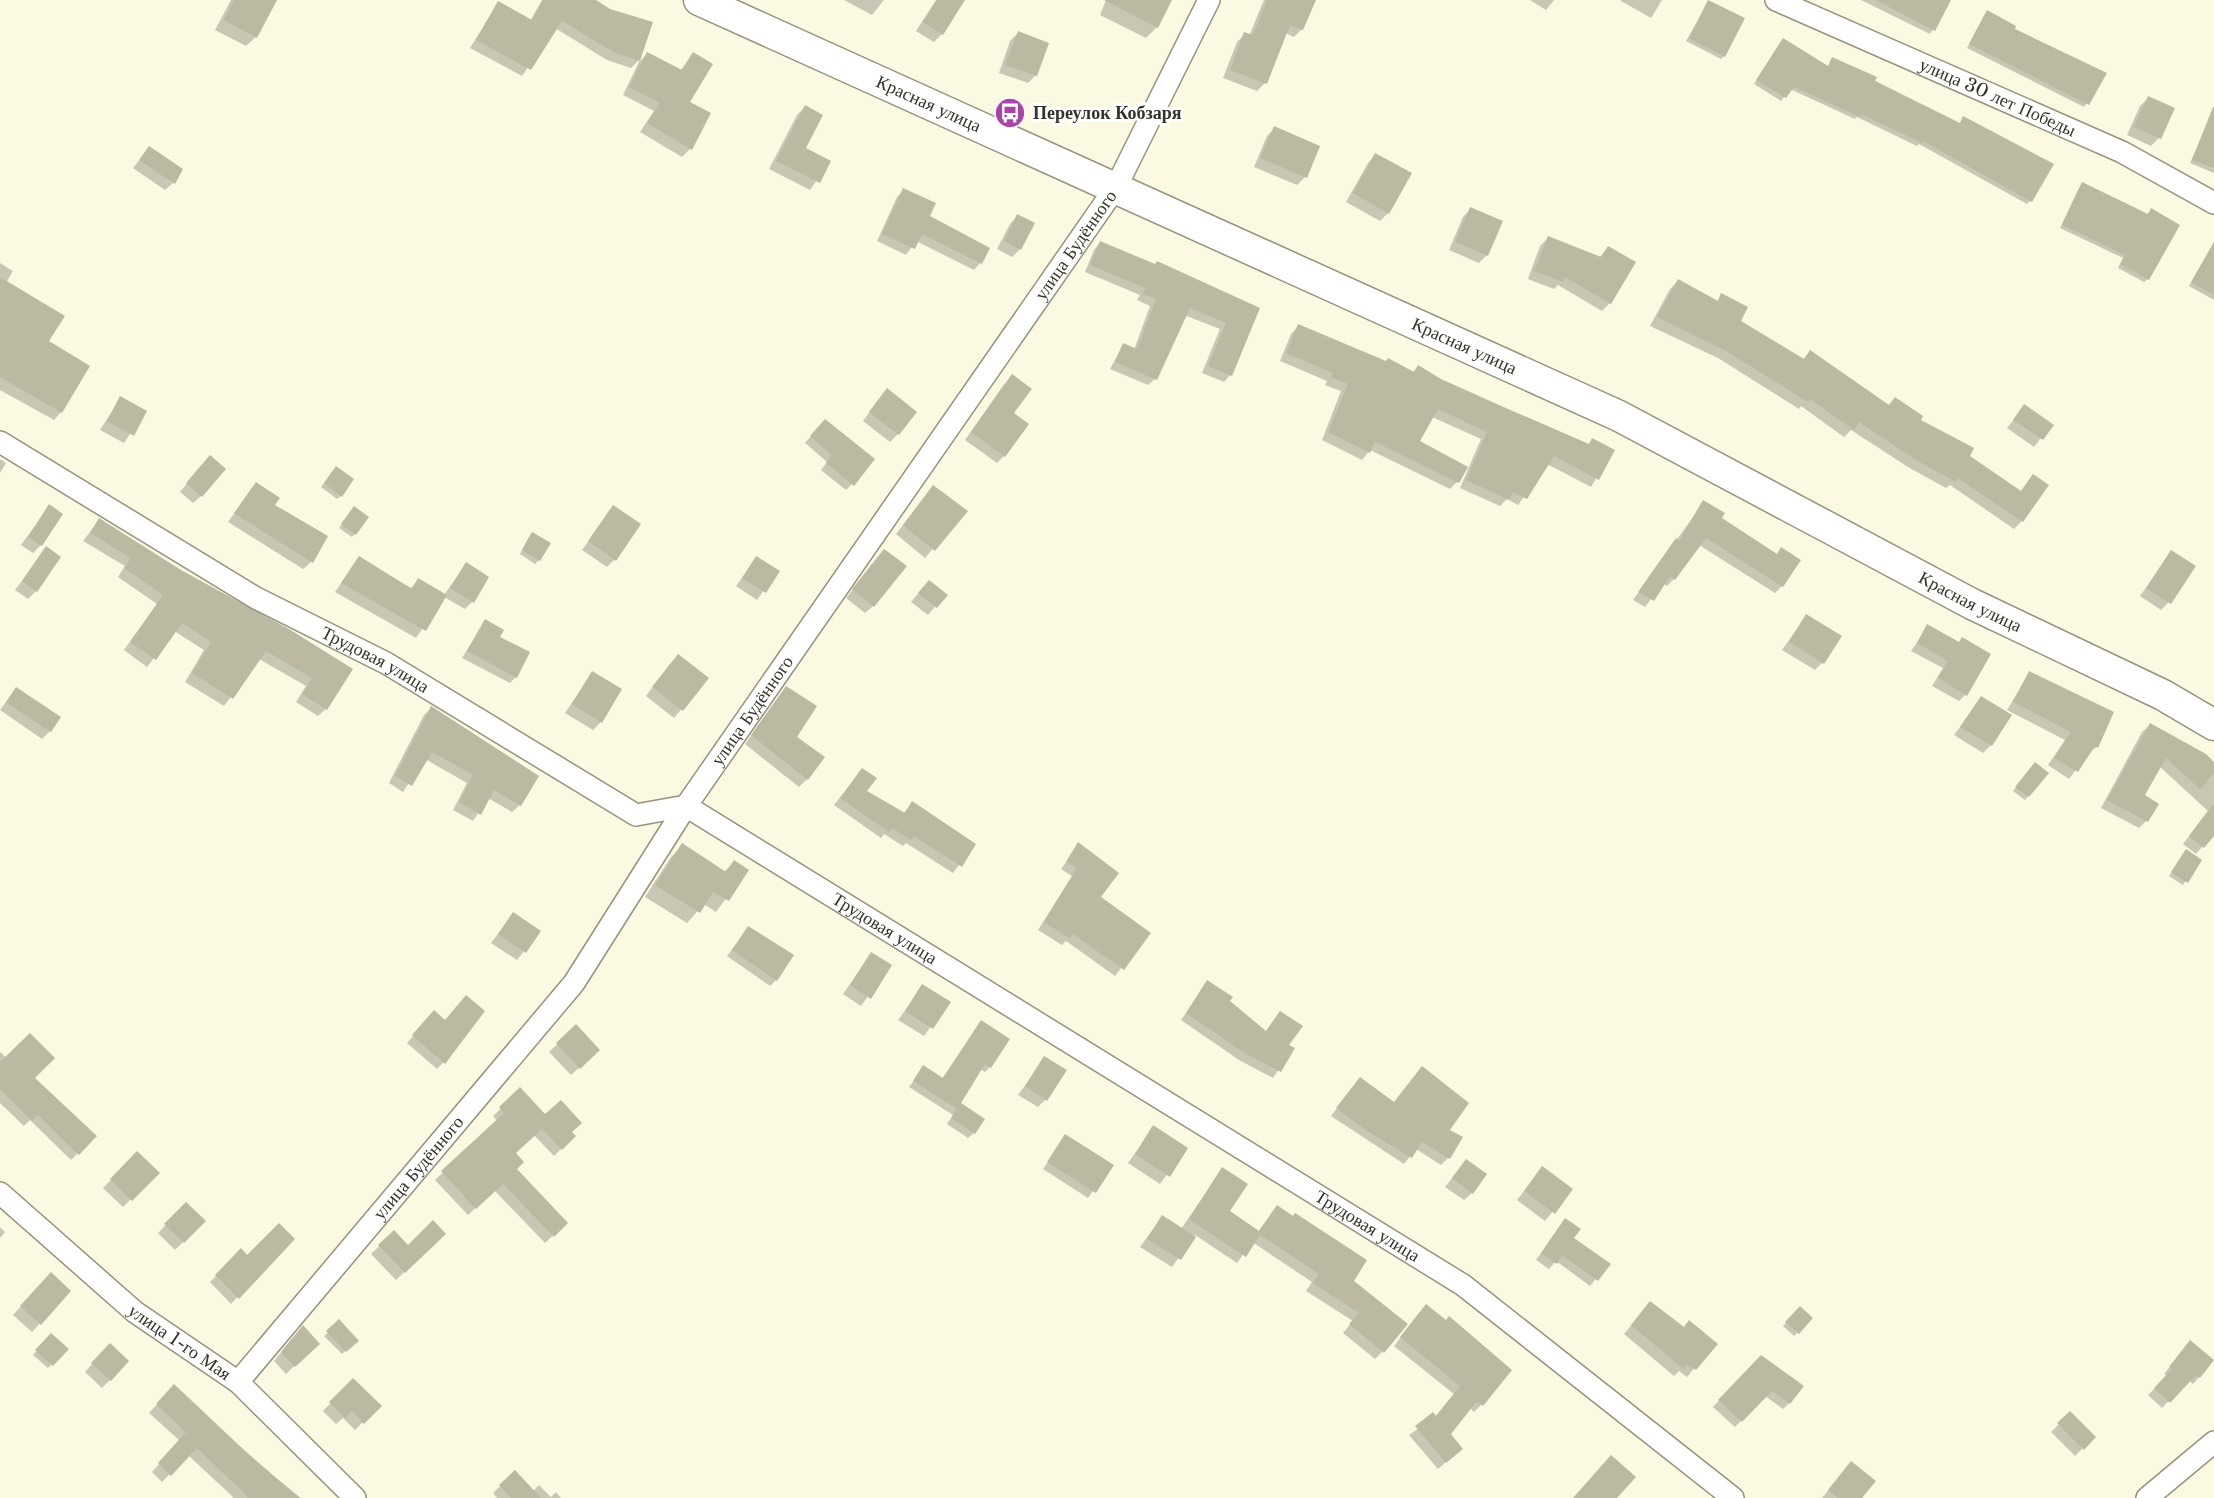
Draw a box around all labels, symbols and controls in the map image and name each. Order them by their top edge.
street label: улица 30 лет Победы [1916,53,2079,141]
street label: Красная улица [873,71,984,137]
bus stop icon: Переулок Кобзаря [993,96,1027,130]
place label: Переулок Кобзаря [1033,102,1182,124]
street label: улица Будённого [1030,186,1121,304]
street label: Красная улица [1409,313,1520,379]
street label: Красная улица [1915,567,2025,637]
street label: Трудовая улица [318,622,433,698]
street label: улица Будённого [706,652,798,770]
street label: Трудовая улица [828,888,941,969]
street label: улица Будённого [368,1111,468,1224]
street label: Трудовая улица [1311,1185,1424,1267]
street label: улица 1-го Мая [123,1300,235,1385]

